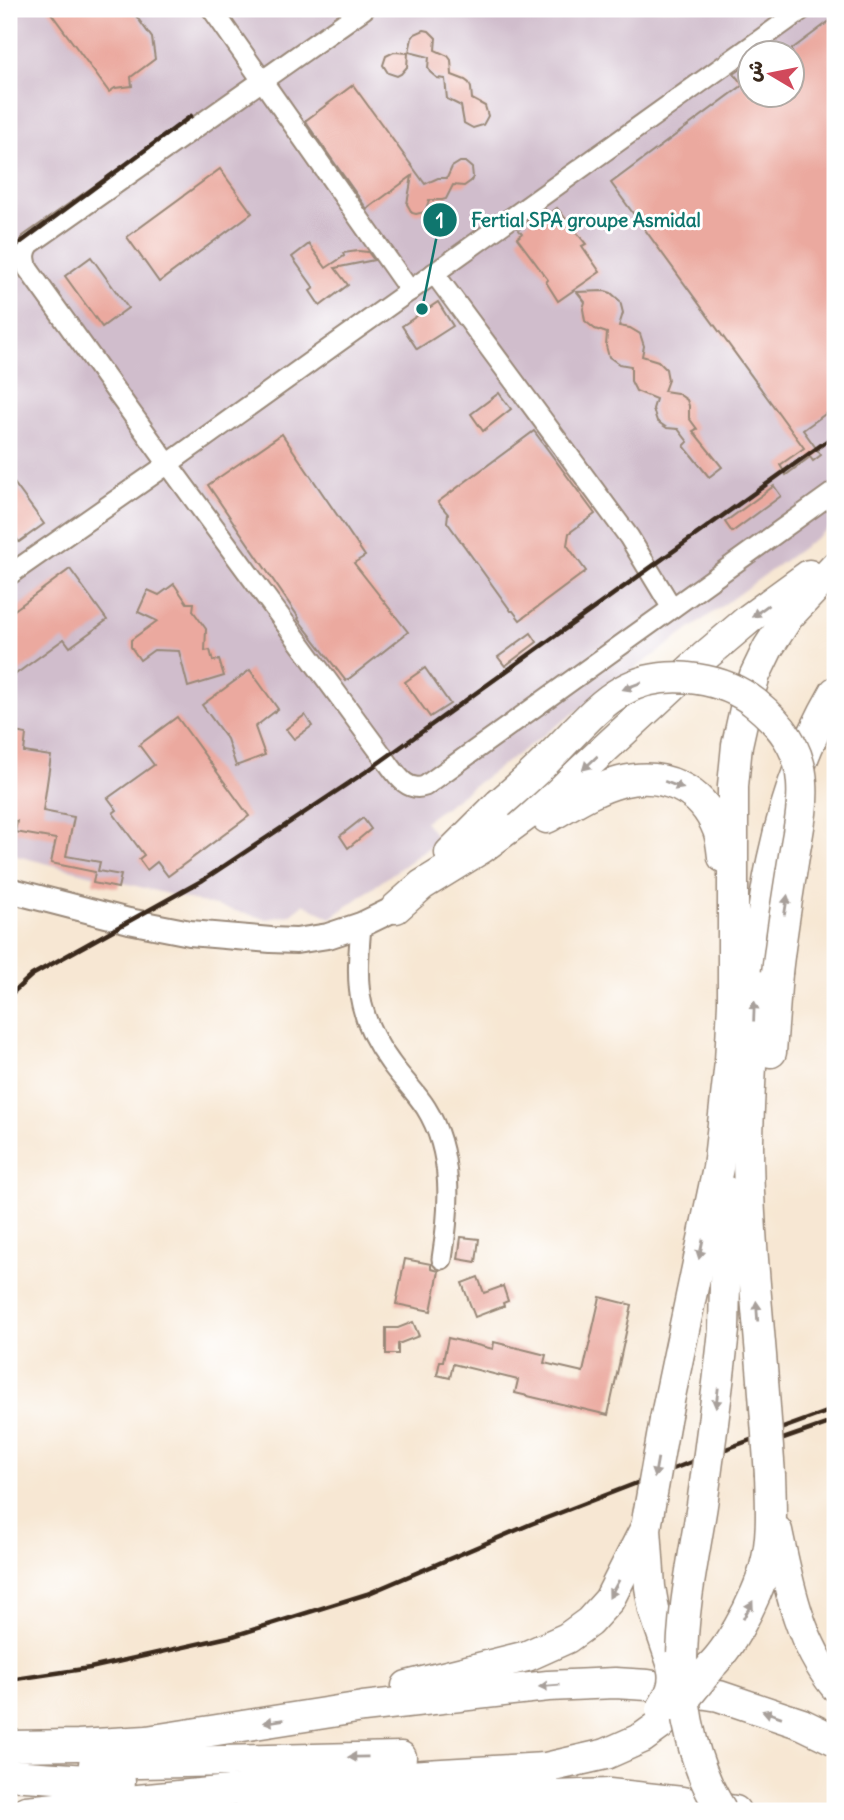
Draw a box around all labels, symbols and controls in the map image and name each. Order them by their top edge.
north arrow [736,38,806,108]
text: ش [741,59,768,83]
callout: Fertial SPA groupe Asmidal [422,200,715,240]
text: 1 [436,207,444,234]
text: Fertial SPA groupe Asmidal [471,208,701,232]
one-way arrow [751,604,769,618]
one-way arrow [621,681,642,692]
one-way arrow [582,754,599,770]
one-way arrow [664,780,685,791]
one-way arrow [781,894,792,916]
one-way arrow [748,1000,759,1022]
one-way arrow [695,1238,706,1260]
one-way arrow [752,1300,763,1322]
one-way arrow [711,1387,722,1409]
one-way arrow [650,1457,661,1479]
one-way arrow [608,1580,620,1599]
one-way arrow [743,1600,754,1620]
one-way arrow [538,1681,560,1692]
one-way arrow [762,1708,783,1719]
one-way arrow [263,1715,285,1726]
one-way arrow [346,1752,368,1763]

